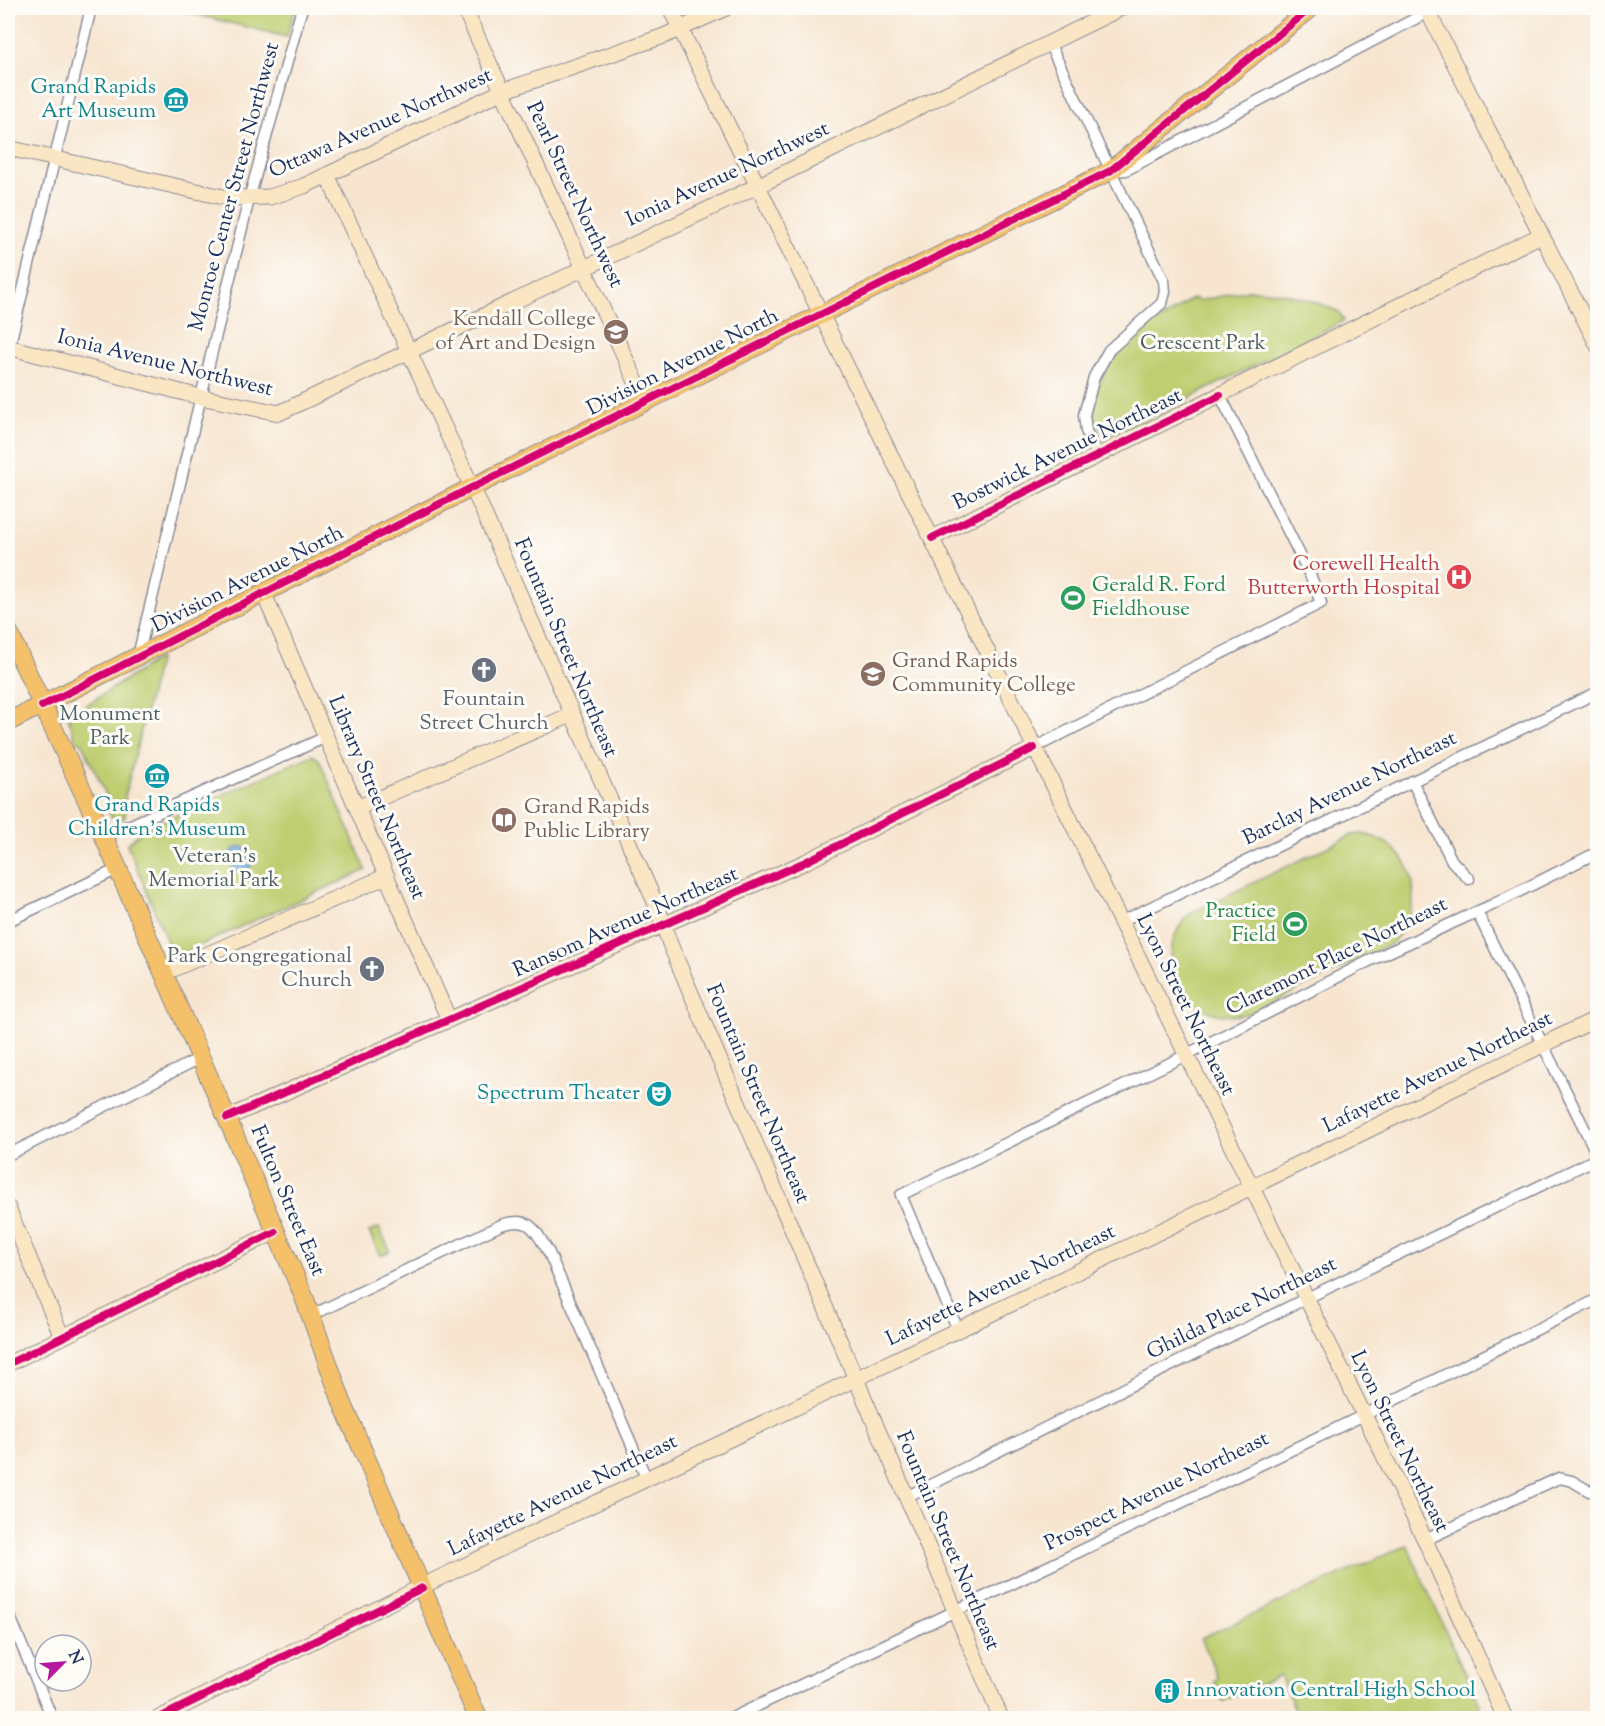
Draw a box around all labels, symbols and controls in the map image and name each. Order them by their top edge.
street label: Monroe Center Street Northwest [182,39,288,335]
street label: Ottawa Avenue Northwest [265,61,497,187]
place label: Grand Rapids Art Museum [31,73,156,127]
museum icon: Grand Rapids Art Museum [161,85,191,115]
street label: Pearl Street Northwest [518,97,630,293]
street label: Ionia Avenue Northwest [622,115,834,235]
street label: Division Avenue North [582,302,784,424]
place label: Kendall College of Art and Design [435,305,596,359]
school or university icon: Kendall College of Art and Design [601,317,631,347]
street label: Ionia Avenue Northwest [54,323,276,405]
park label: Crescent Park [1140,329,1266,359]
street label: Bostwick Avenue Northeast [948,381,1188,519]
street label: Division Avenue North [147,519,349,641]
street label: Fountain Street Northeast [505,534,625,762]
place label: Corewell Health Butterworth Hospital [1248,550,1440,604]
hospital icon: Corewell Health Butterworth Hospital [1444,562,1474,592]
place label: Gerald R. Ford Fieldhouse [1092,571,1226,625]
sports icon: Gerald R. Ford Fieldhouse [1058,583,1088,613]
place label: Grand Rapids Community College [892,647,1076,701]
church icon: Fountain Street Church [469,655,499,685]
school or university icon: Grand Rapids Community College [858,659,888,689]
place label: Fountain Street Church [419,685,549,739]
street label: Library Street Northeast [319,691,433,905]
park label: Monument Park [59,700,161,754]
street label: Barclay Avenue Northeast [1238,724,1462,854]
museum icon: Grand Rapids Children's Museum [142,761,172,791]
place label: Grand Rapids Children's Museum [68,791,246,845]
place label: Grand Rapids Public Library [524,793,651,847]
library icon: Grand Rapids Public Library [489,805,519,835]
park label: Veteran's Memorial Park [148,842,280,896]
street label: Ransom Avenue Northeast [509,860,743,986]
street label: Claremont Place Northeast [1221,890,1453,1024]
place label: Practice Field [1205,897,1276,951]
street label: Lyon Street Northeast [1128,909,1242,1101]
sports icon: Practice Field [1280,909,1310,939]
place label: Park Congregational Church [167,942,352,996]
church icon: Park Congregational Church [357,954,387,984]
street label: Fountain Street Northeast [697,980,817,1208]
street label: Lafayette Avenue Northeast [1318,1004,1558,1142]
place label: Spectrum Theater [477,1079,640,1109]
theatre icon: Spectrum Theater [644,1079,674,1109]
street label: Fulton Street East [242,1121,332,1281]
street label: Lafayette Avenue Northeast [881,1217,1121,1355]
street label: Ghilda Place Northeast [1142,1250,1342,1368]
street label: Lyon Street Northeast [1342,1346,1456,1538]
street label: Prospect Avenue Northeast [1040,1425,1274,1559]
street label: Lafayette Avenue Northeast [443,1427,683,1565]
street label: Fountain Street Northeast [887,1427,1007,1655]
north arrow [33,1633,93,1693]
text: N [61,1647,88,1669]
building icon: Innovation Central High School [1152,1676,1182,1706]
place label: Innovation Central High School [1186,1676,1476,1706]

